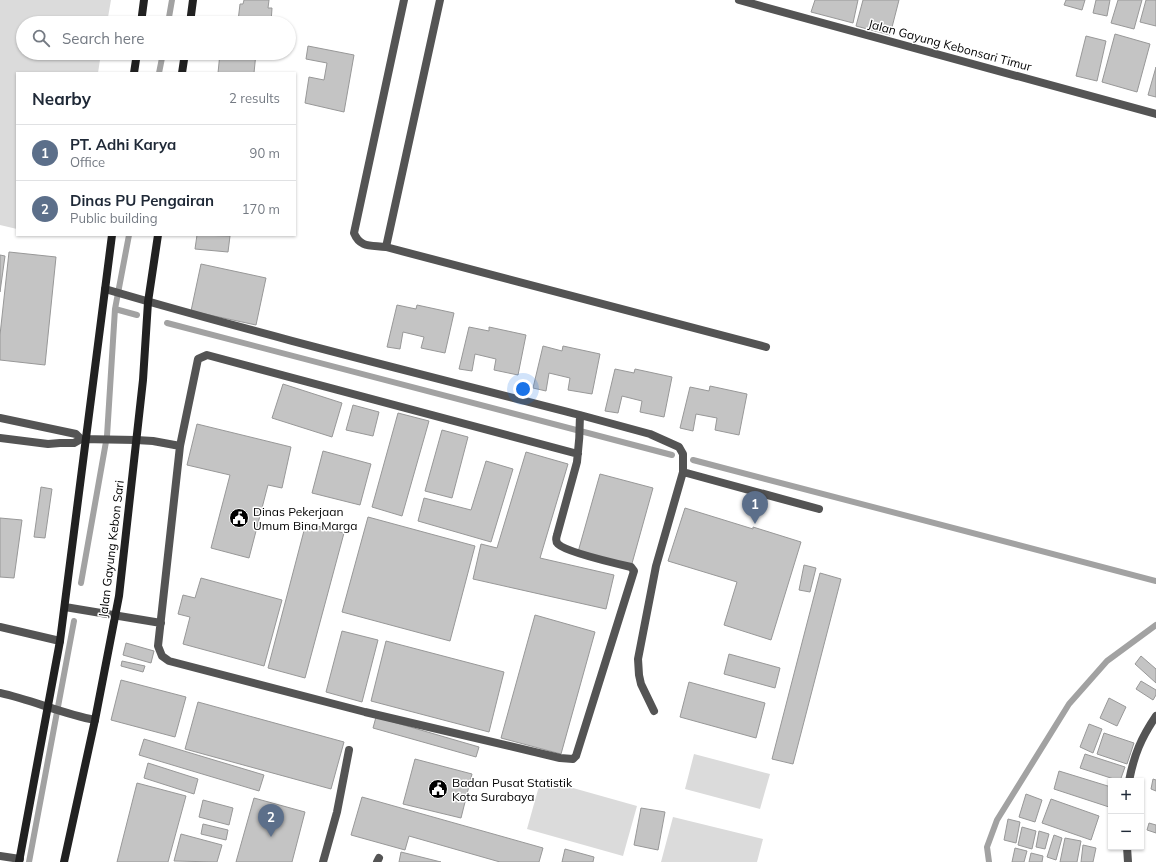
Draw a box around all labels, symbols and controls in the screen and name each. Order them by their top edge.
search box [16,16,296,60]
street label: Jalan Gayung Kebonsari Timur [867,16,1034,74]
icon: search [30,27,52,49]
text: Search here [62,29,144,48]
text: Nearby [32,88,91,109]
text: 2 results [229,90,280,106]
text: PT. Adhi Karya [70,135,176,154]
text: 1 [41,145,49,161]
text: 90 m [250,145,280,161]
text: Office [70,154,105,170]
text: Dinas PU Pengairan [70,191,214,210]
text: 2 [41,201,49,217]
text: 170 m [242,201,280,217]
text: Public building [70,210,158,226]
your location [513,379,533,399]
street label: Jalan Gayung Kebon Sari [95,479,127,618]
pin: 1 [742,491,768,524]
place label: Dinas Pekerjaan Umum Bina Marga [253,504,357,533]
public building icon: Dinas Pekerjaan Umum Bina Marga [228,507,250,529]
place label: Badan Pusat Statistik Kota Surabaya [452,775,573,804]
public building icon: Badan Pusat Statistik Kota Surabaya [427,778,449,800]
map controls [1108,778,1144,850]
button: + [1108,778,1144,814]
pin: 2 [258,804,284,837]
button: − [1108,814,1144,850]

